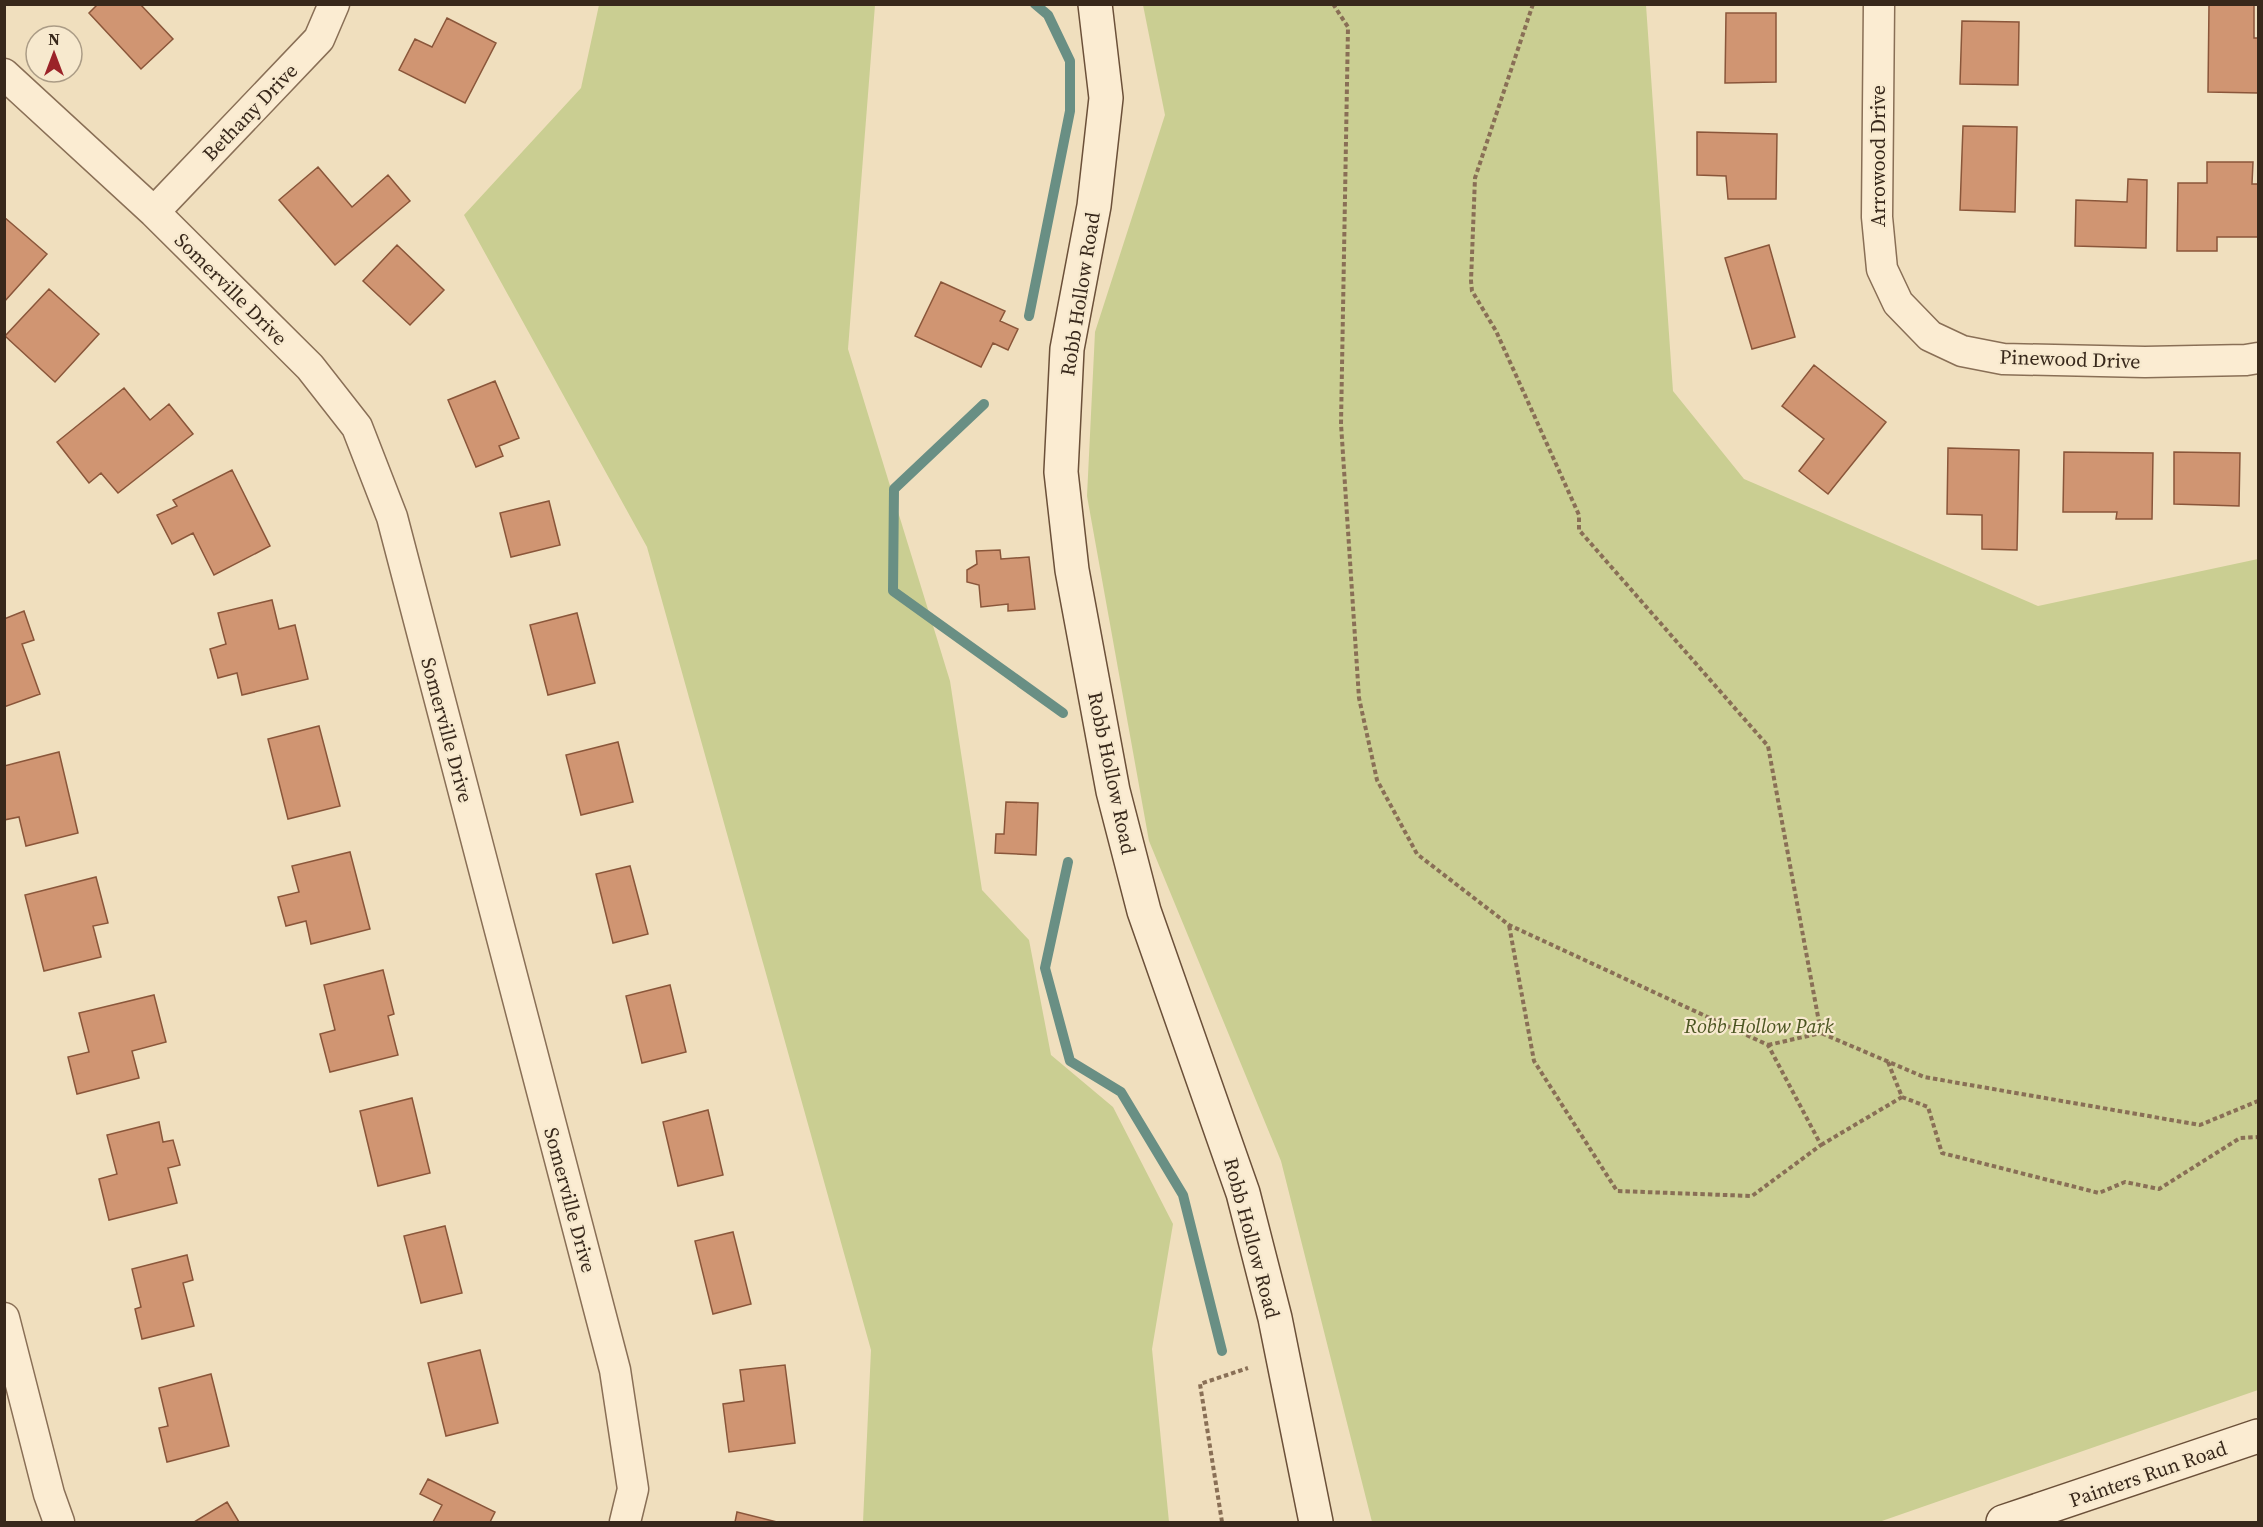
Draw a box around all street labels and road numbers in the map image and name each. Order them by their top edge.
street label: Bethany Drive [196,57,304,167]
street label: Arrowood Drive [1864,85,1892,227]
street label: Robb Hollow Road [1053,209,1107,378]
street label: Somerville Drive [168,226,294,352]
street label: Pinewood Drive [1999,343,2141,375]
street label: Somerville Drive [414,654,480,806]
street label: Robb Hollow Road [1081,689,1143,857]
street label: Somerville Drive [537,1124,603,1276]
street label: Robb Hollow Road [1217,1154,1287,1322]
street label: Painters Run Road [2066,1434,2231,1514]

